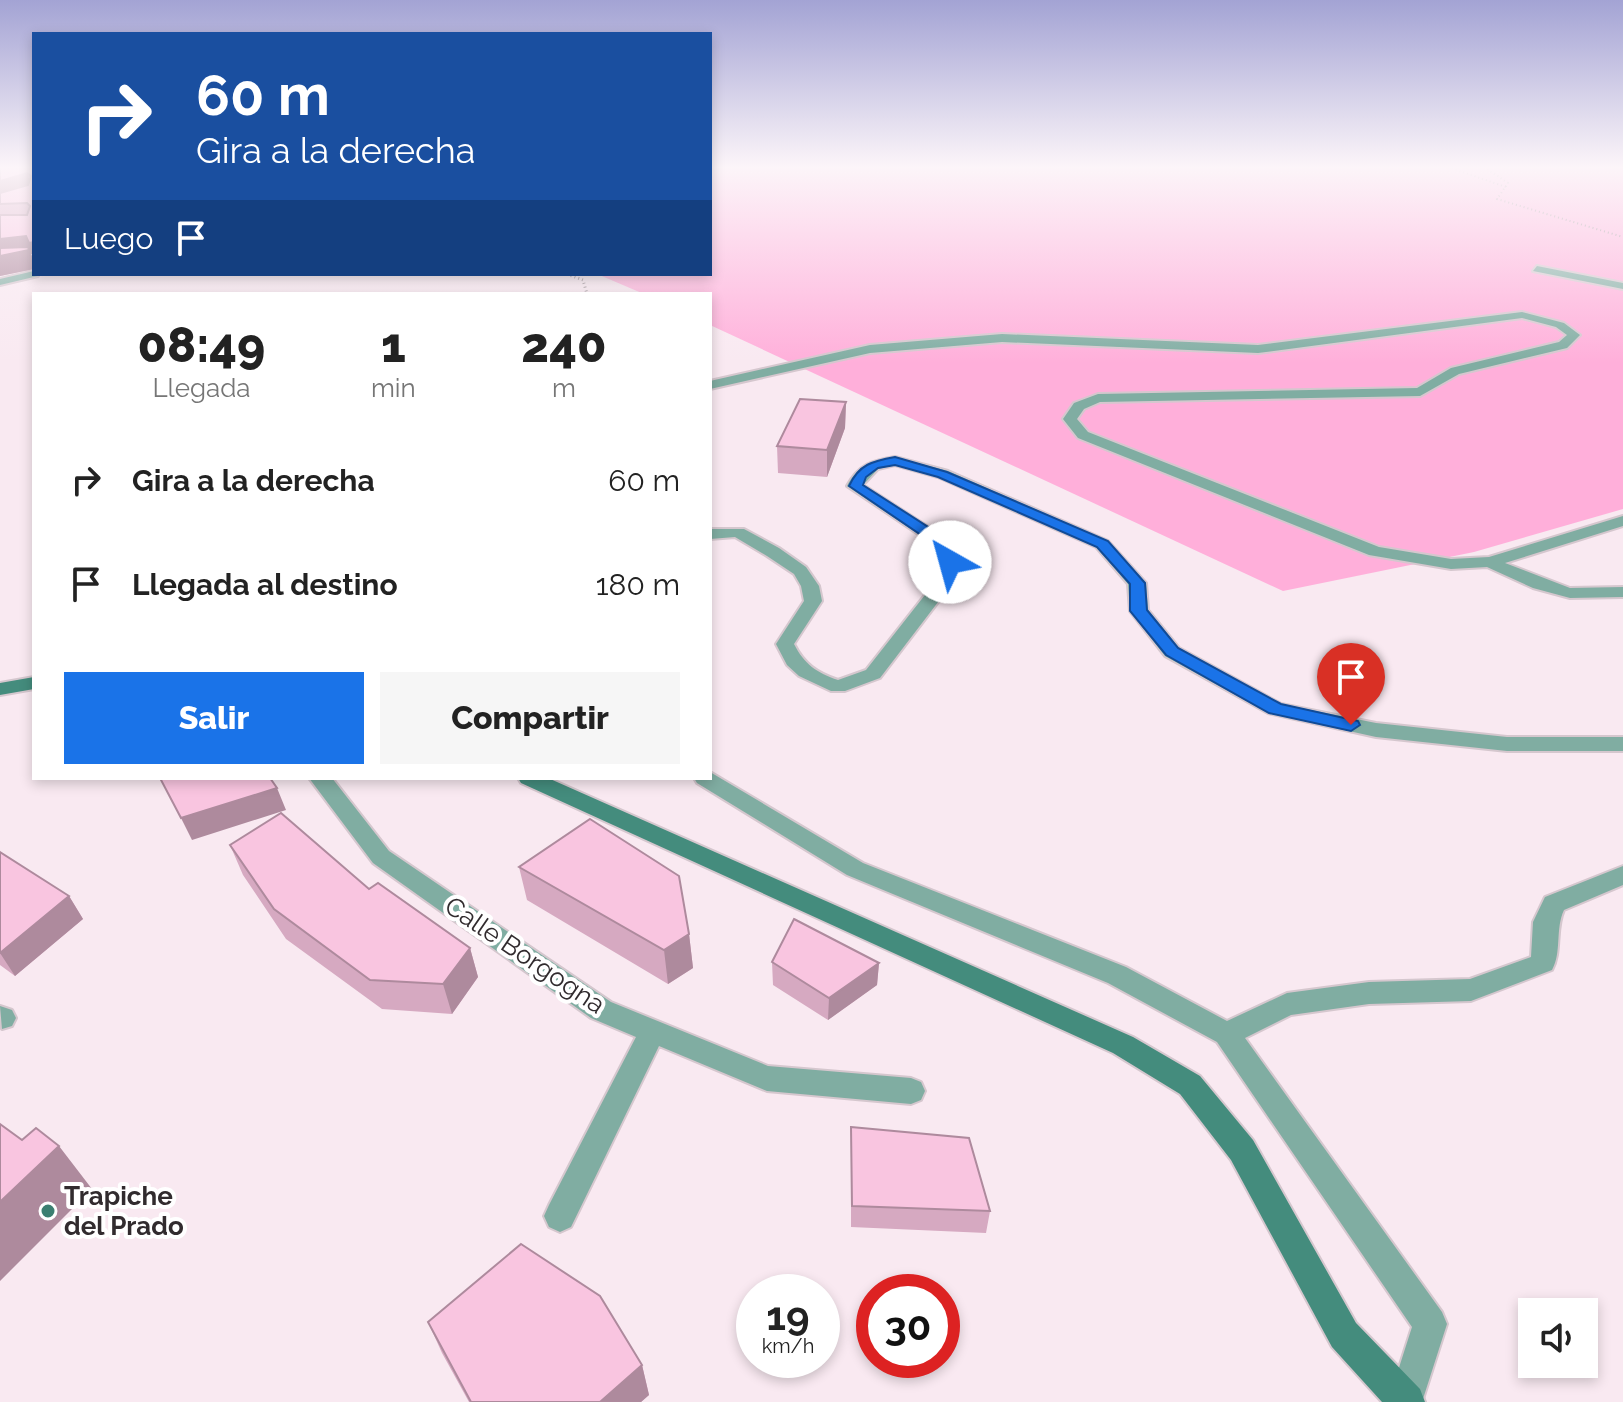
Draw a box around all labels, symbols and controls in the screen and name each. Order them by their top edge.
text: 60 m [196,62,330,128]
icon: right [64,64,168,168]
text: Gira a la derecha [196,129,475,171]
icon: arrive [169,216,213,260]
text: Luego [64,221,153,256]
text: 08:49 [138,317,265,373]
text: 1 [381,317,406,373]
text: 240 [521,317,606,373]
text: Llegada [152,373,251,403]
text: min [371,373,416,403]
text: m [552,373,576,403]
icon: right [64,458,108,502]
text: Gira a la derecha [132,463,375,498]
text: 60 m [608,463,680,498]
position arrow [908,520,992,604]
icon: arrive [64,562,108,606]
text: Llegada al destino [132,567,398,602]
text: 180 m [596,567,680,602]
pin [1317,643,1385,725]
icon: arrive [1329,655,1373,699]
button: Salir [64,672,364,764]
button: Compartir [380,672,680,764]
street label: Calle Borgogna [439,890,611,1020]
place label: Trapiche del Prado [64,1181,184,1241]
marker: Trapiche del Prado [39,1202,57,1220]
speed limit sign: 30 [856,1274,960,1378]
text: 19 [766,1292,810,1339]
map controls [1518,1298,1598,1378]
button: sound [1518,1298,1598,1378]
text: km/h [762,1334,814,1358]

